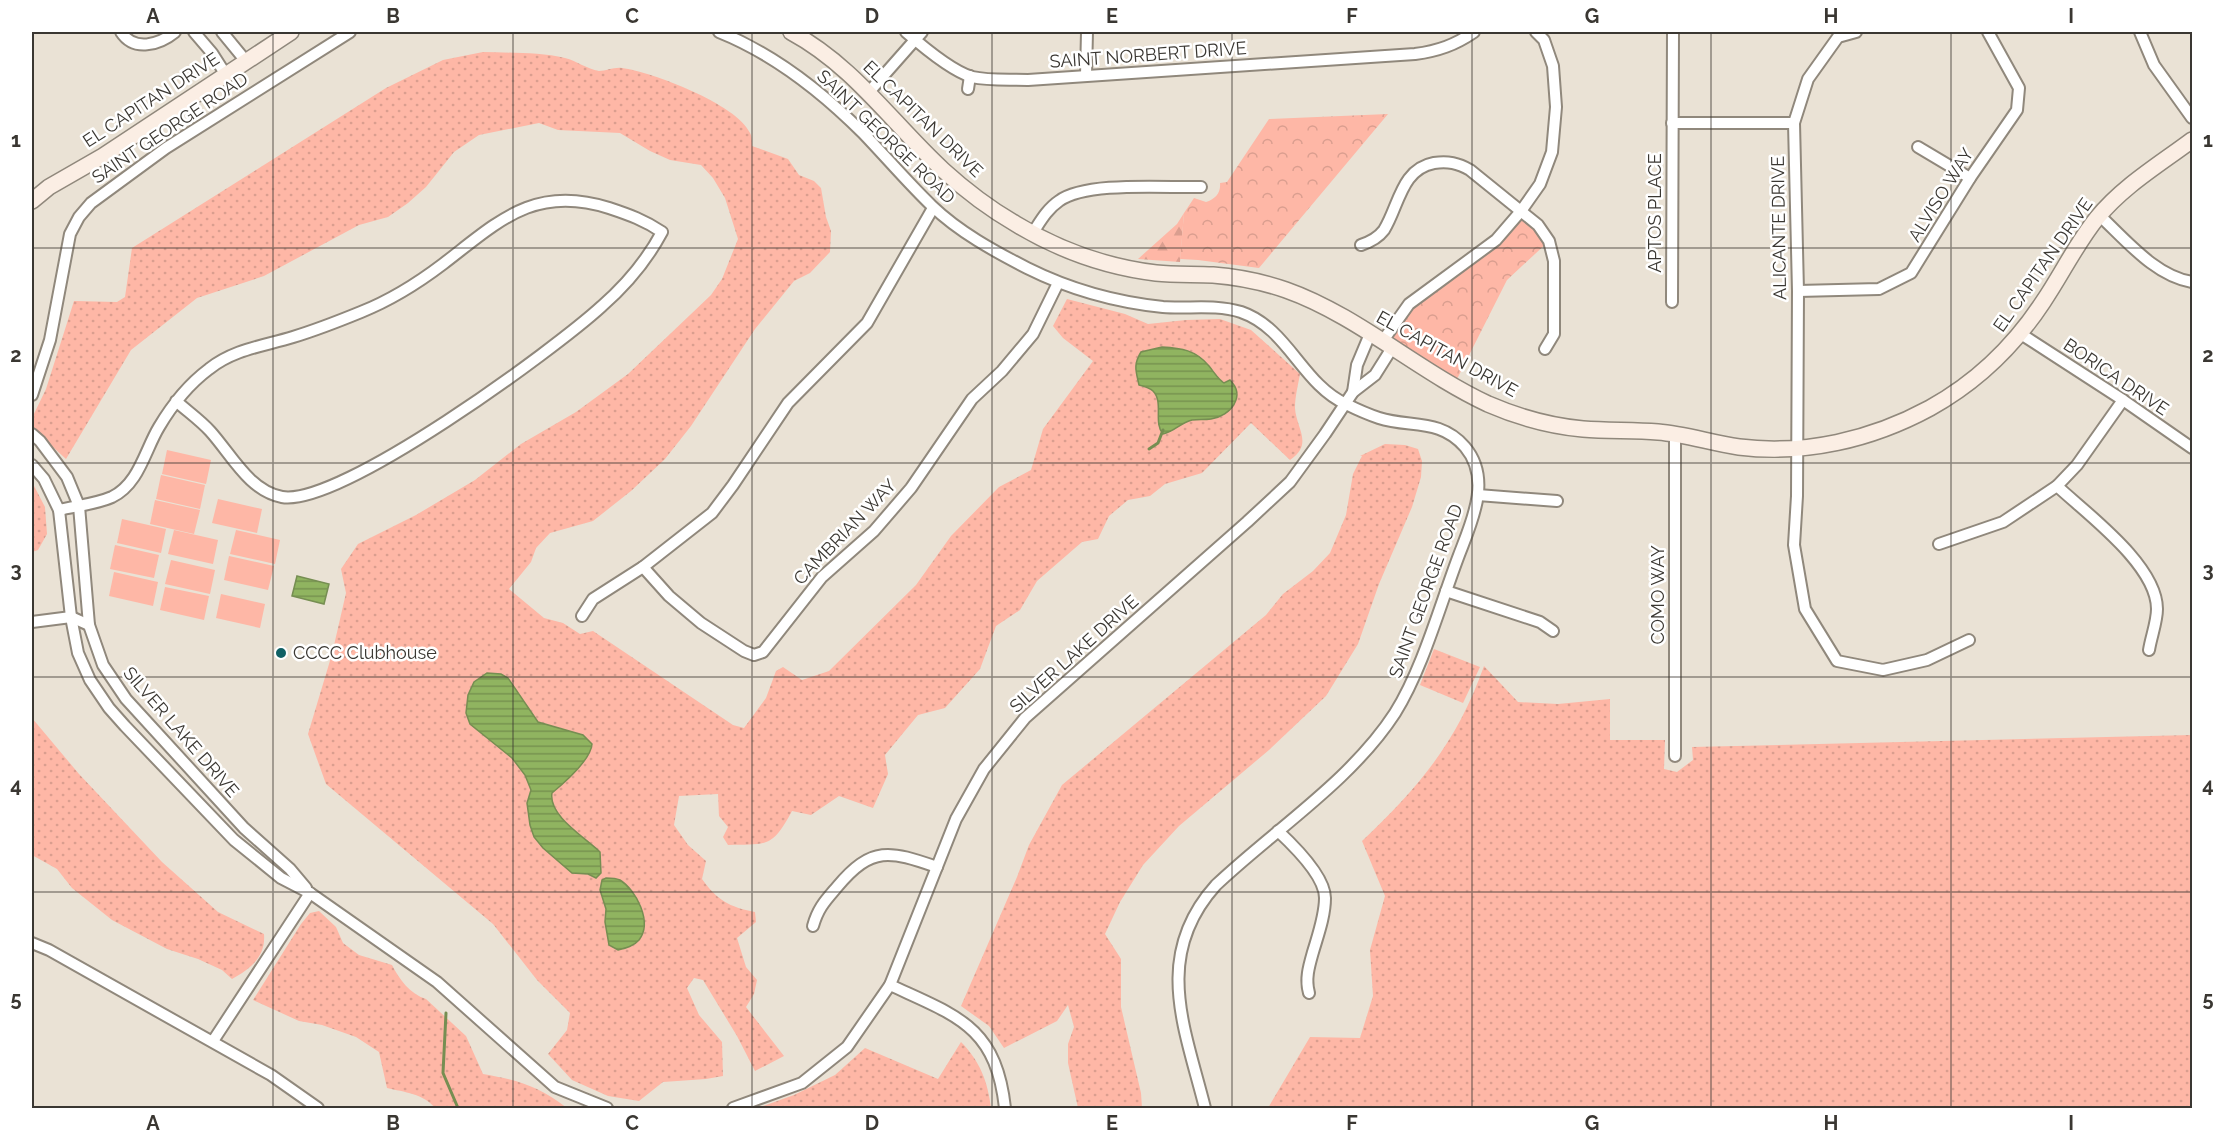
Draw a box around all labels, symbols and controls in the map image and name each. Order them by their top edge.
text: A [146,4,160,28]
text: B [386,4,400,28]
text: C [625,4,639,28]
text: D [865,4,879,28]
text: E [1106,4,1118,28]
text: F [1346,4,1358,28]
text: G [1585,4,1599,28]
text: H [1824,4,1838,28]
text: I [2068,4,2074,28]
street label: SAINT NORBERT DRIVE [1049,37,1247,72]
street label: EL CAPITAN DRIVE [79,48,223,151]
street label: EL CAPITAN DRIVE [859,56,988,181]
street label: SAINT GEORGE ROAD [813,65,960,208]
street label: SAINT GEORGE ROAD [88,68,252,188]
text: 1 [11,128,21,152]
text: 1 [2203,128,2213,152]
street label: ALVISO WAY [1904,144,1978,245]
street label: APTOS PLACE [1644,153,1665,273]
street label: ALICANTE DRIVE [1767,156,1790,300]
street label: EL CAPITAN DRIVE [1989,194,2097,336]
street label: EL CAPITAN DRIVE [1373,306,1522,401]
street label: BORICA DRIVE [2060,334,2173,420]
text: 2 [10,343,22,367]
text: 2 [2202,343,2214,367]
street label: CAMBRIAN WAY [789,474,901,589]
street label: SAINT GEORGE ROAD [1384,501,1467,681]
street label: COMO WAY [1647,545,1668,645]
text: 3 [10,558,22,582]
text: 3 [2202,558,2214,582]
street label: SILVER LAKE DRIVE [1005,590,1142,717]
place label: CCCC Clubhouse [293,642,437,663]
marker: CCCC Clubhouse [274,646,288,660]
street label: SILVER LAKE DRIVE [119,662,244,801]
text: 4 [10,773,22,797]
text: 4 [2202,773,2214,797]
text: 5 [10,987,22,1011]
text: 5 [2202,987,2214,1011]
text: A [146,1111,160,1135]
text: B [386,1111,400,1135]
text: C [625,1111,639,1135]
text: D [865,1111,879,1135]
text: E [1106,1111,1118,1135]
text: F [1346,1111,1358,1135]
text: G [1585,1111,1599,1135]
text: H [1824,1111,1838,1135]
text: I [2068,1111,2074,1135]

